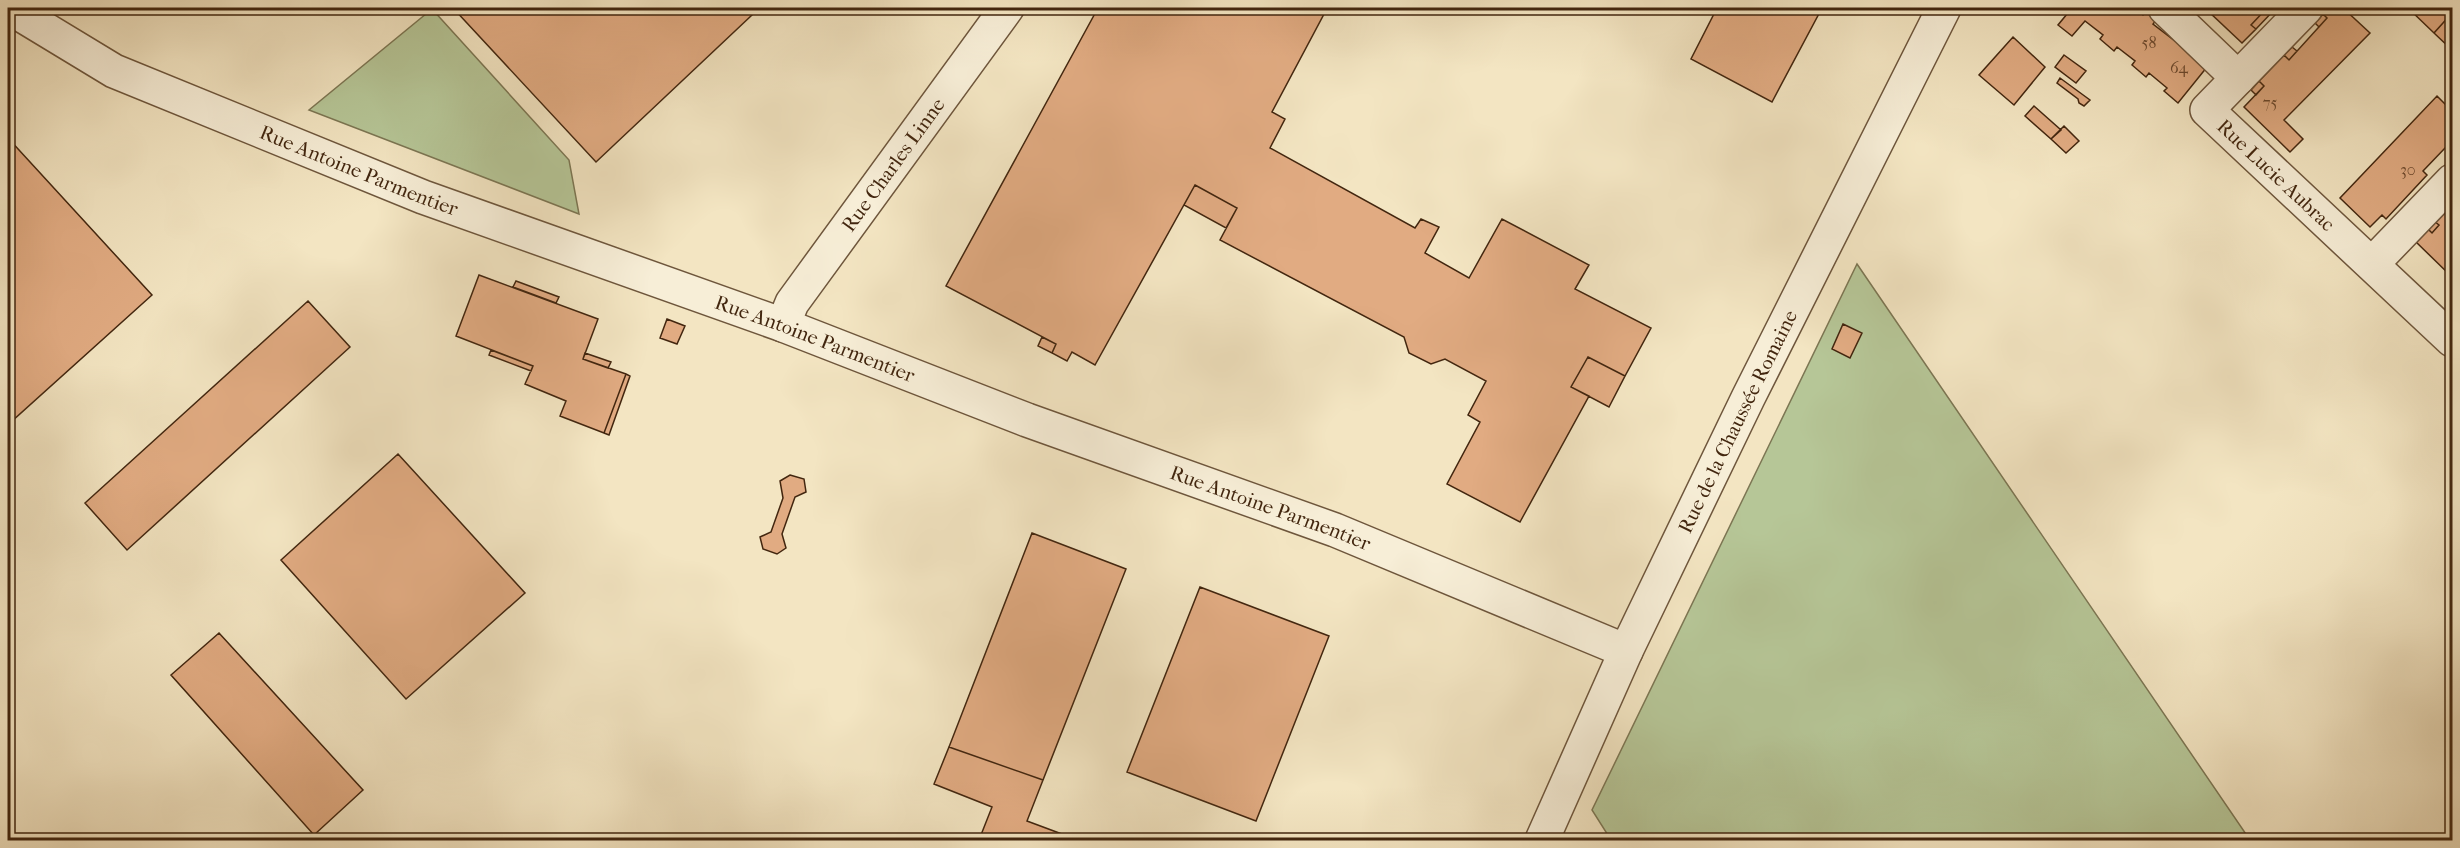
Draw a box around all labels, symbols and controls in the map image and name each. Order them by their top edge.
house number: 58 [2142,33,2156,52]
house number: 64 [2170,58,2189,77]
street label: Rue Charles Linne [837,93,950,236]
house number: 75 [2263,93,2277,112]
street label: Rue Lucie Aubrac [2212,115,2339,236]
street label: Rue Antoine Parmentier [256,121,462,221]
house number: 30 [2400,160,2416,179]
street label: Rue Antoine Parmentier [712,291,918,387]
street label: Rue de la Chaussée Romaine [1674,306,1802,537]
street label: Rue Antoine Parmentier [1167,461,1374,556]

